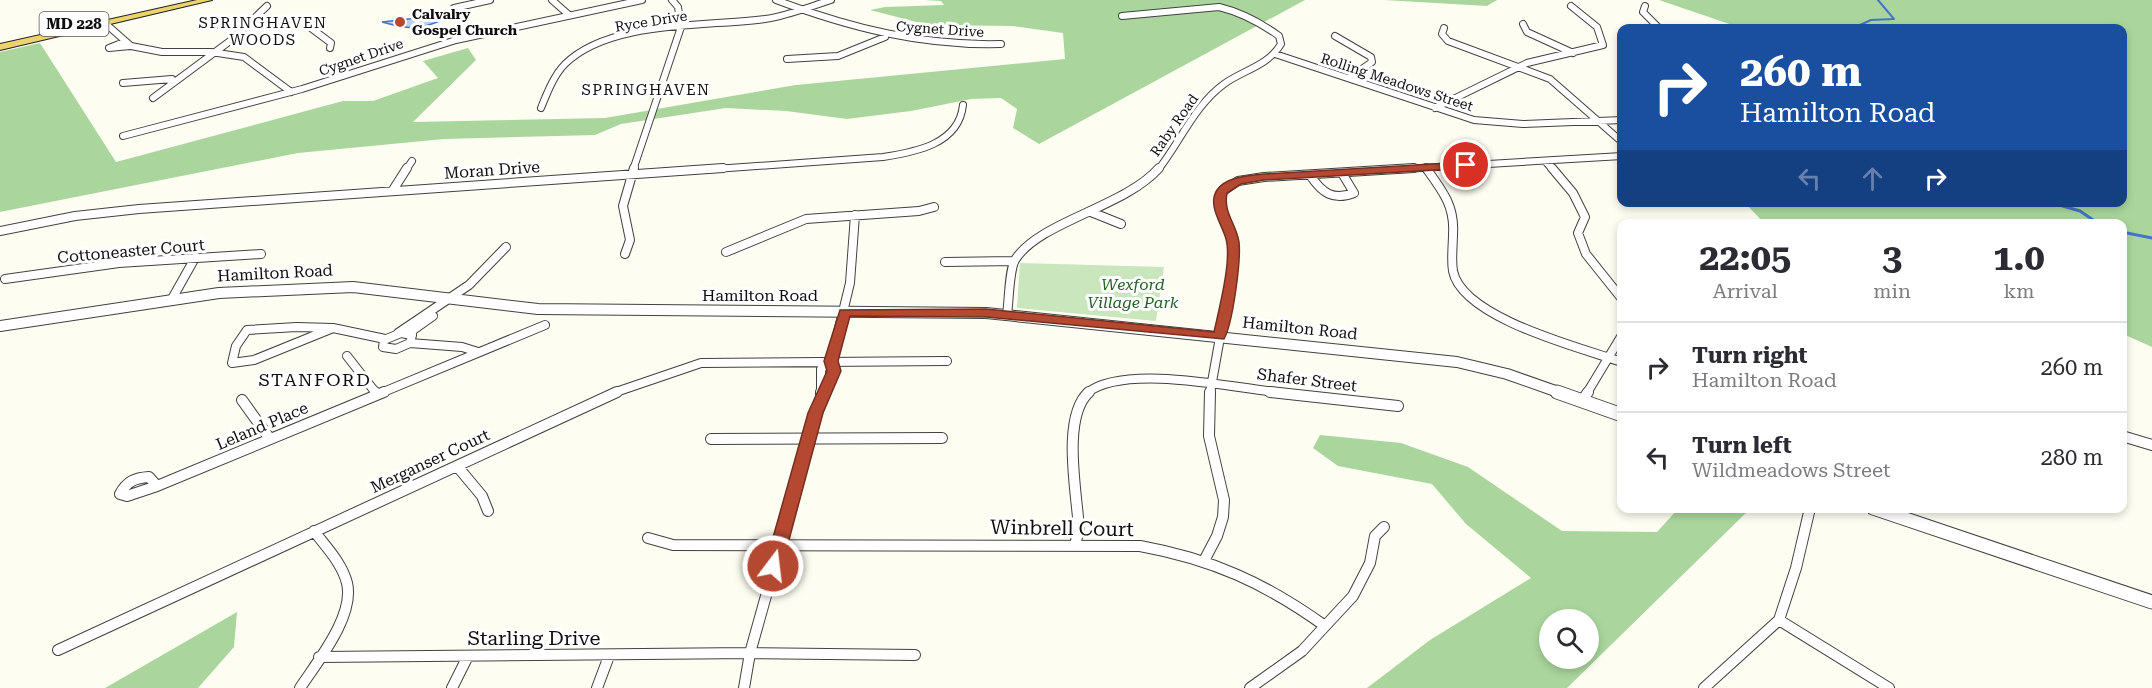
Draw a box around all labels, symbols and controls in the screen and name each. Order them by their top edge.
place label: Calvalry Gospel Church [412,6,518,38]
street label: Ryce Drive [614,7,689,35]
road number: MD 228 [40,12,109,36]
district label: SPRINGHAVEN WOODS [198,14,328,49]
marker: Calvalry Gospel Church [393,15,407,29]
street label: Cygnet Drive [895,18,985,40]
street label: Cygnet Drive [317,35,406,79]
text: 260 m [1740,47,1862,96]
icon: right [1641,48,1719,126]
street label: Rolling Meadows Street [1319,50,1475,114]
district label: SPRINGHAVEN [581,81,711,99]
street label: Raby Road [1147,91,1201,159]
text: Hamilton Road [1740,97,1935,129]
pin [1440,139,1491,190]
icon: arrive [1449,148,1482,181]
street label: Moran Drive [443,157,541,183]
icon: left [1793,162,1826,195]
icon: ahead [1856,162,1889,195]
icon: right [1919,162,1952,195]
street label: Cottoneaster Court [57,235,205,267]
text: 22:05 [1699,237,1791,279]
text: 3 [1882,237,1902,279]
text: 1.0 [1993,237,2045,279]
street label: Hamilton Road [217,260,333,286]
park label: Wexford Village Park [1087,275,1179,312]
text: Arrival [1713,279,1778,303]
text: min [1873,279,1911,303]
text: km [2003,279,2034,303]
street label: Hamilton Road [702,286,818,305]
street label: Hamilton Road [1241,313,1359,343]
text: Turn right [1692,343,1807,368]
icon: right [1641,351,1674,384]
text: 260 m [2040,355,2103,380]
street label: Shafer Street [1256,364,1358,396]
text: Hamilton Road [1692,368,1837,392]
district label: STANFORD [259,369,371,390]
street label: Leland Place [213,398,311,454]
street label: Merganser Court [367,425,493,497]
text: Turn left [1692,433,1792,458]
icon: left [1641,441,1674,474]
text: 280 m [2040,445,2103,470]
text: Wildmeadows Street [1692,458,1890,482]
street label: Winbrell Court [990,515,1135,541]
position arrow [741,534,805,598]
map controls [1539,609,1599,669]
button: search [1539,609,1599,669]
street label: Starling Drive [468,626,600,650]

